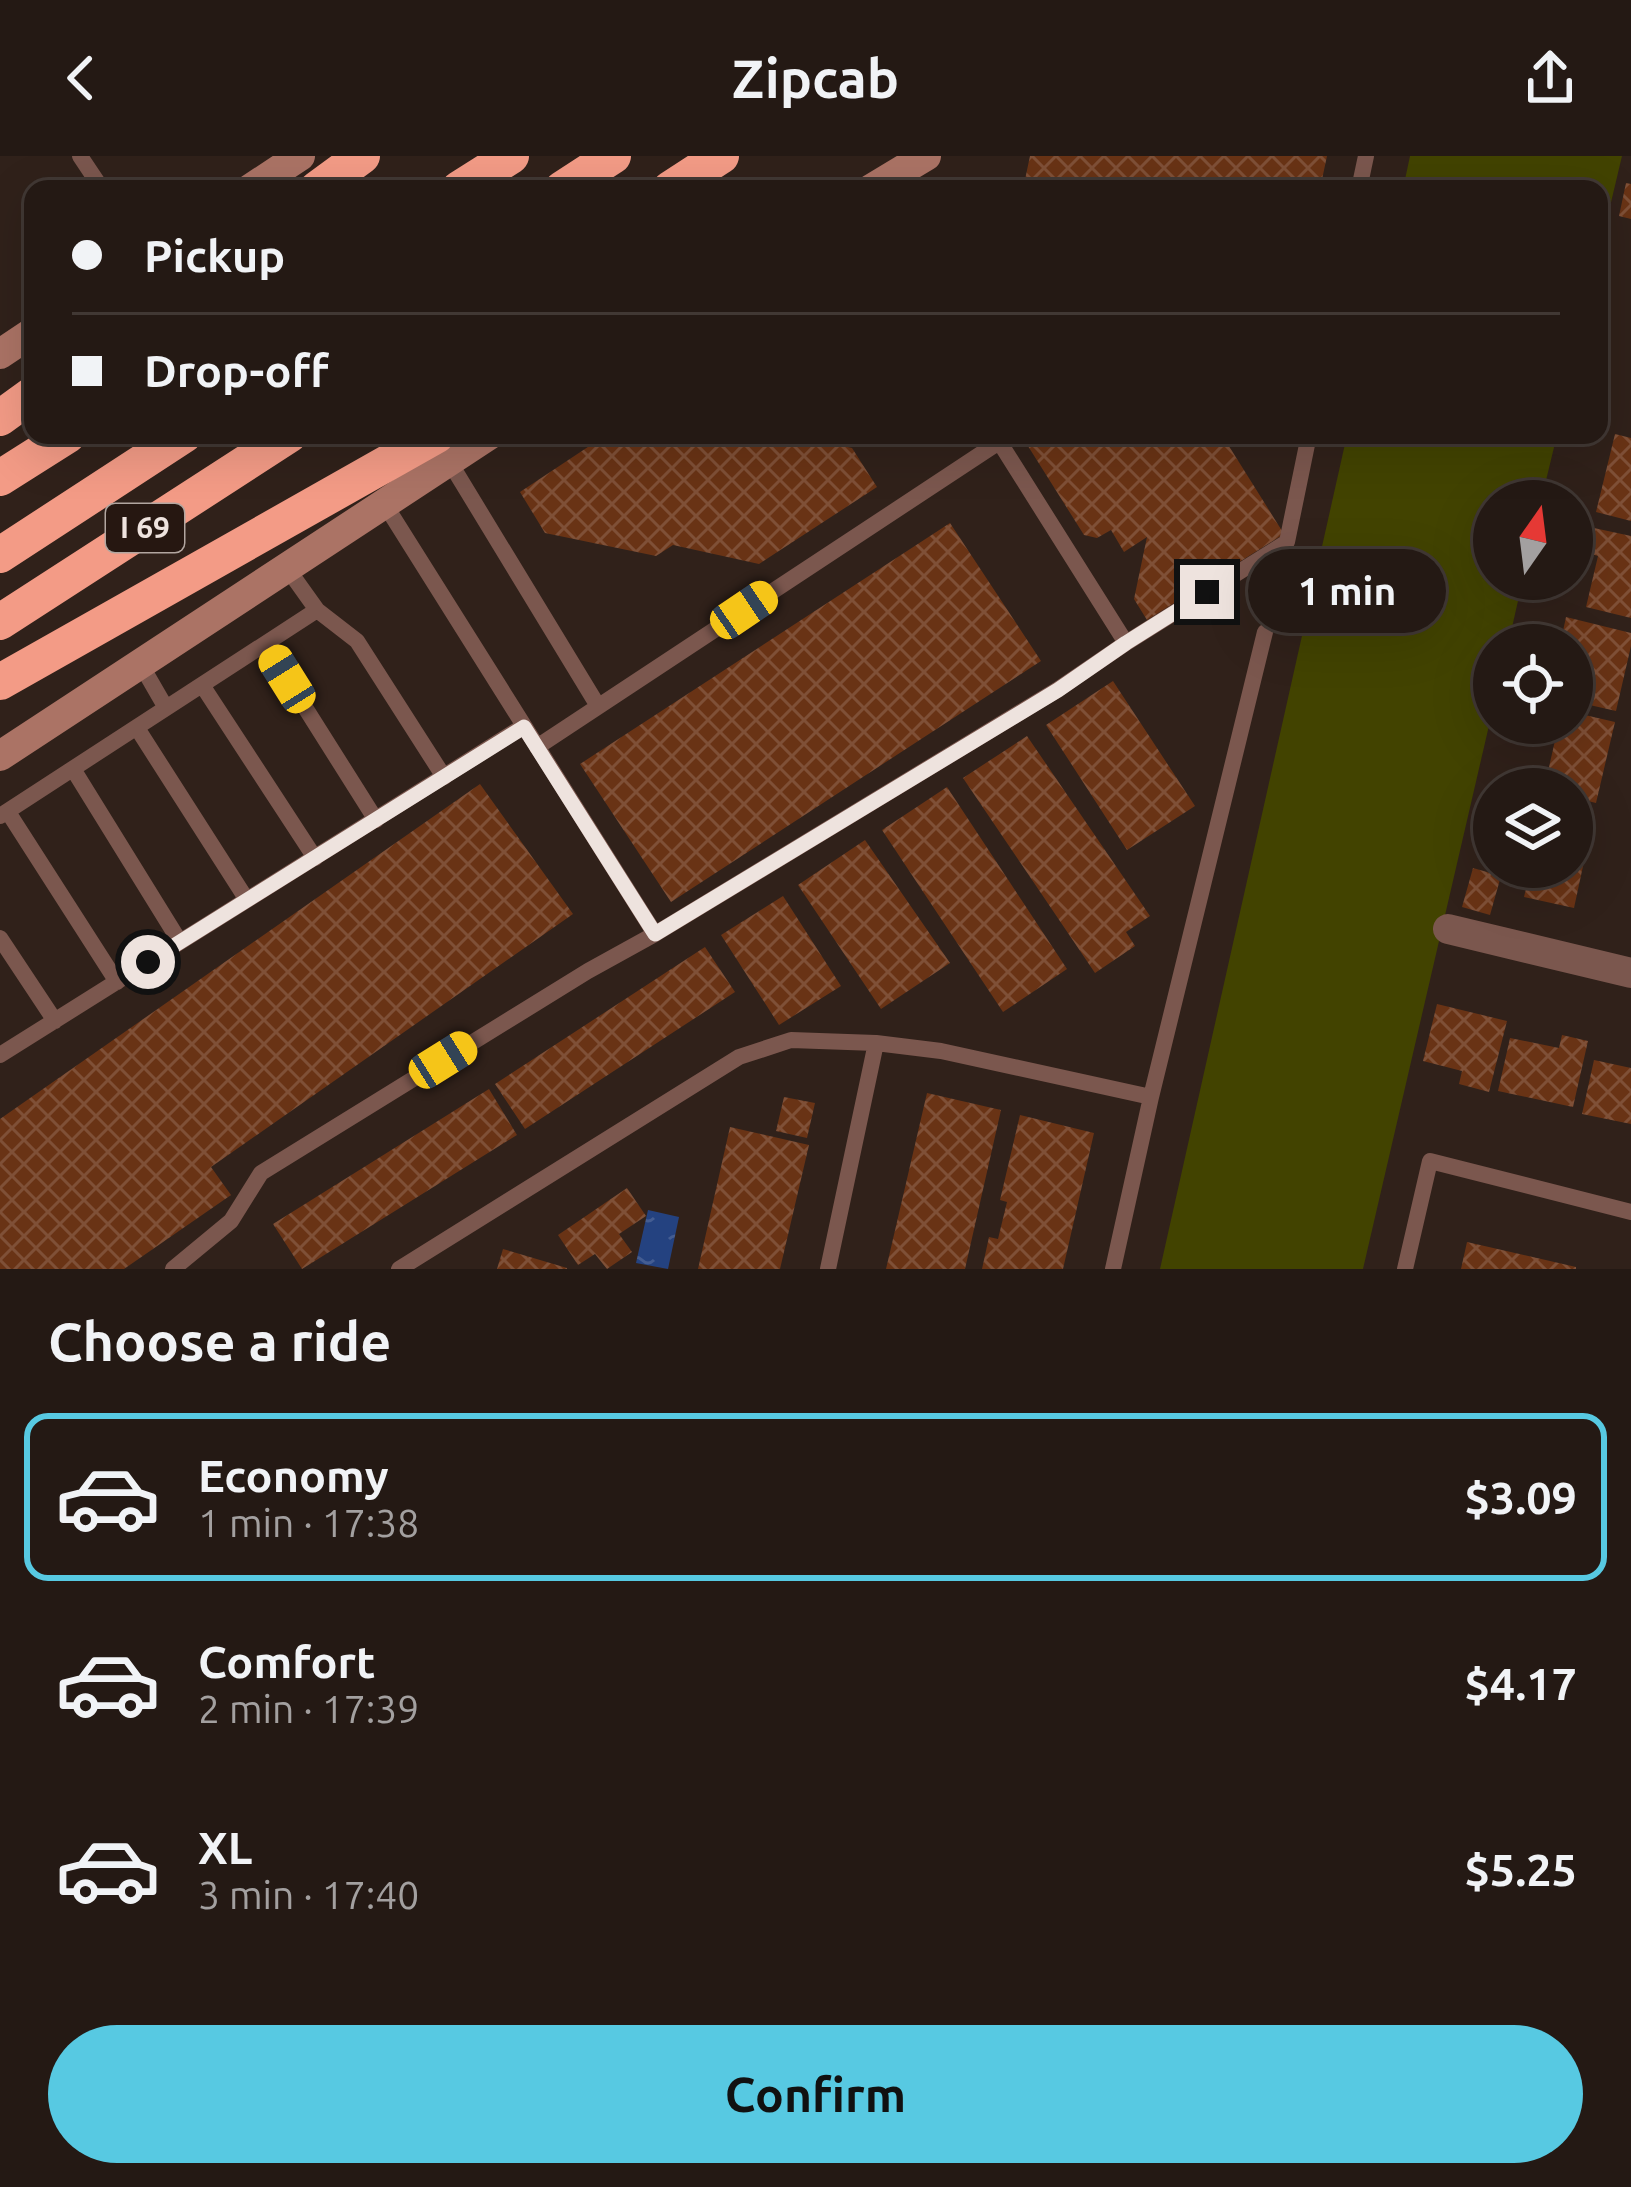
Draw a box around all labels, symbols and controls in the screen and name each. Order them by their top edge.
icon: back [48,45,114,111]
icon: share [1517,45,1583,111]
text: Zipcab [732,48,899,108]
text: Pickup [144,230,285,281]
text: Drop-off [144,345,329,396]
north arrow [1473,480,1593,600]
map controls [1473,480,1593,888]
road number: I 69 [106,504,184,552]
callout: 1 min [1249,550,1447,634]
route end [1180,565,1234,619]
text: 1 min [1298,569,1396,612]
car [704,575,784,645]
button: locate [1473,624,1593,744]
car [253,639,321,719]
button: layers [1473,768,1593,888]
route start [121,935,175,989]
car [403,1026,483,1094]
text: Choose a ride [48,1311,391,1371]
icon: car [54,1443,162,1551]
text: Economy [198,1450,389,1501]
text: $3.09 [1464,1472,1577,1523]
text: 1 min · 17:38 [198,1501,419,1544]
icon: car [54,1629,162,1737]
text: Comfort [198,1636,375,1687]
text: $4.17 [1464,1658,1577,1709]
text: 2 min · 17:39 [198,1687,419,1730]
icon: car [54,1815,162,1923]
text: XL [198,1822,252,1873]
text: $5.25 [1464,1844,1577,1895]
text: 3 min · 17:40 [198,1873,419,1916]
button: Confirm [48,2025,1583,2163]

